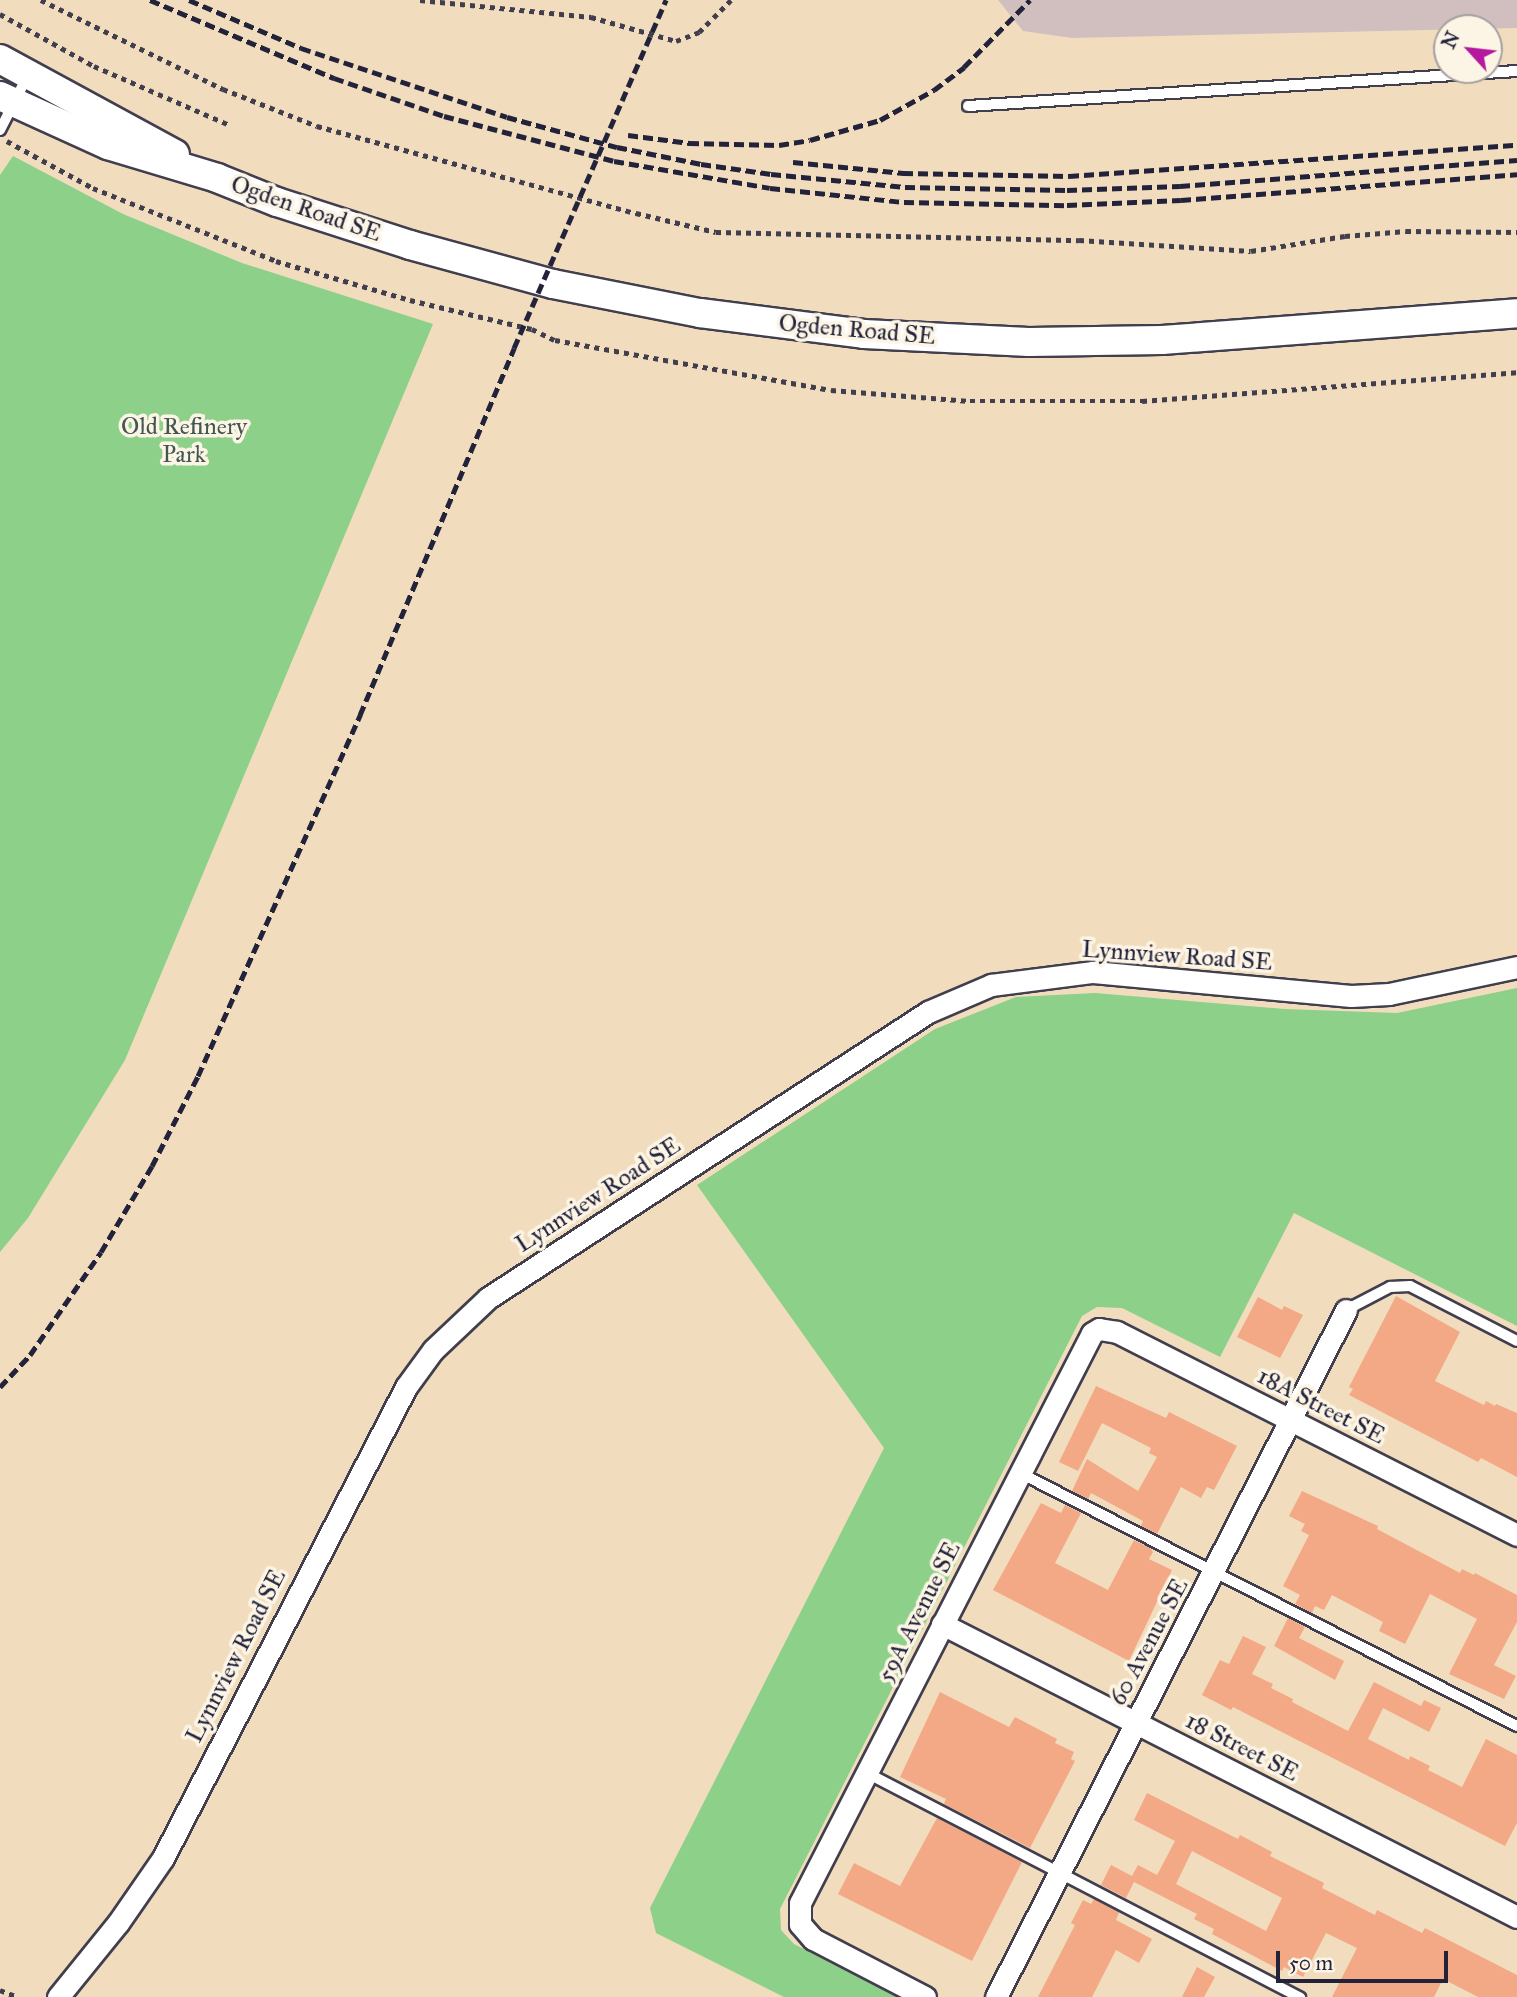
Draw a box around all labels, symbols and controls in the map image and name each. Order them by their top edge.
north arrow [1433,14,1503,84]
text: N [1437,28,1465,53]
street label: Ogden Road SE [227,170,385,248]
street label: Ogden Road SE [778,309,936,351]
park label: Old Refinery Park [121,413,247,469]
street label: Lynnview Road SE [1081,935,1273,977]
street label: Lynnview Road SE [510,1131,686,1259]
street label: 18A Street SE [1252,1362,1390,1450]
street label: 59A Avenue SE [871,1537,967,1687]
street label: Lynnview Road SE [180,1565,292,1747]
street label: 60 Avenue SE [1104,1574,1194,1710]
street label: 18 Street SE [1181,1706,1303,1788]
scale bar [1279,1938,1450,1982]
text: 50 m [1289,1950,1333,1976]

